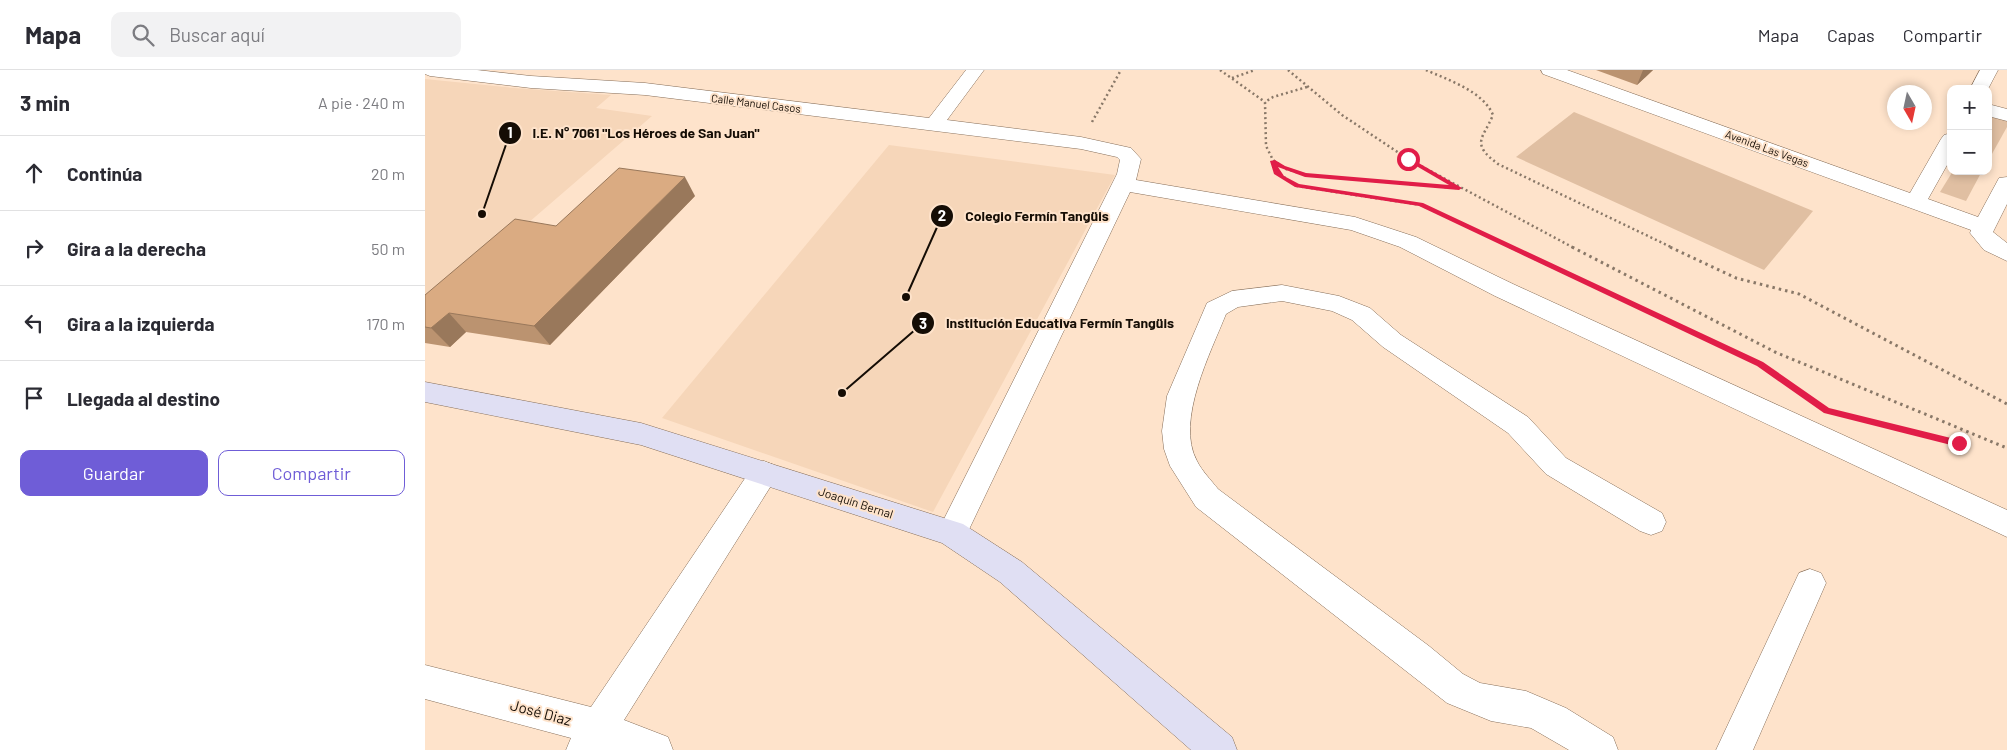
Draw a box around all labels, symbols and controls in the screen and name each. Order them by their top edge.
search box [111,12,461,57]
text: Mapa [25,20,81,49]
icon: search [129,21,157,49]
text: Buscar aquí [169,23,265,46]
text: Mapa [1758,24,1799,46]
text: Capas [1827,24,1875,46]
text: Compartir [1903,24,1982,46]
north arrow [1887,85,1932,130]
map controls [1947,85,1992,175]
button: + [1947,85,1992,130]
text: 3 min [20,90,70,115]
street label: Calle Manuel Casos [711,91,801,115]
text: A pie · 240 m [318,93,405,112]
callout: I.E. N° 7061 "Los Héroes de San Juan" [498,119,770,148]
text: 1 [507,123,513,141]
text: I.E. N° 7061 "Los Héroes de San Juan" [533,124,759,141]
street label: Avenida Las Vegas [1724,127,1810,169]
button: − [1947,130,1992,175]
route start [1397,148,1420,171]
icon: ahead [20,159,48,187]
text: Continúa [67,162,142,185]
text: 20 m [371,164,405,183]
callout: Colegio Fermín Tangüis [930,201,1118,230]
text: 2 [938,206,946,224]
text: Colegio Fermín Tangüis [965,207,1109,224]
icon: right [20,234,48,262]
text: Gira a la derecha [67,237,206,260]
text: 50 m [371,239,405,258]
icon: left [20,309,48,337]
callout: Institución Educativa Fermín Tangüis [910,309,1184,338]
text: Gira a la izquierda [67,312,215,335]
text: 170 m [366,314,405,333]
text: 3 [919,314,927,332]
text: Institución Educativa Fermín Tangüis [946,314,1174,331]
icon: arrive [20,384,48,412]
text: Llegada al destino [67,387,220,410]
route end [1948,432,1971,455]
button: Guardar [20,450,208,496]
button: Compartir [218,450,405,496]
street label: Joaquín Bernal [817,483,895,521]
street label: José Diaz [508,695,574,729]

